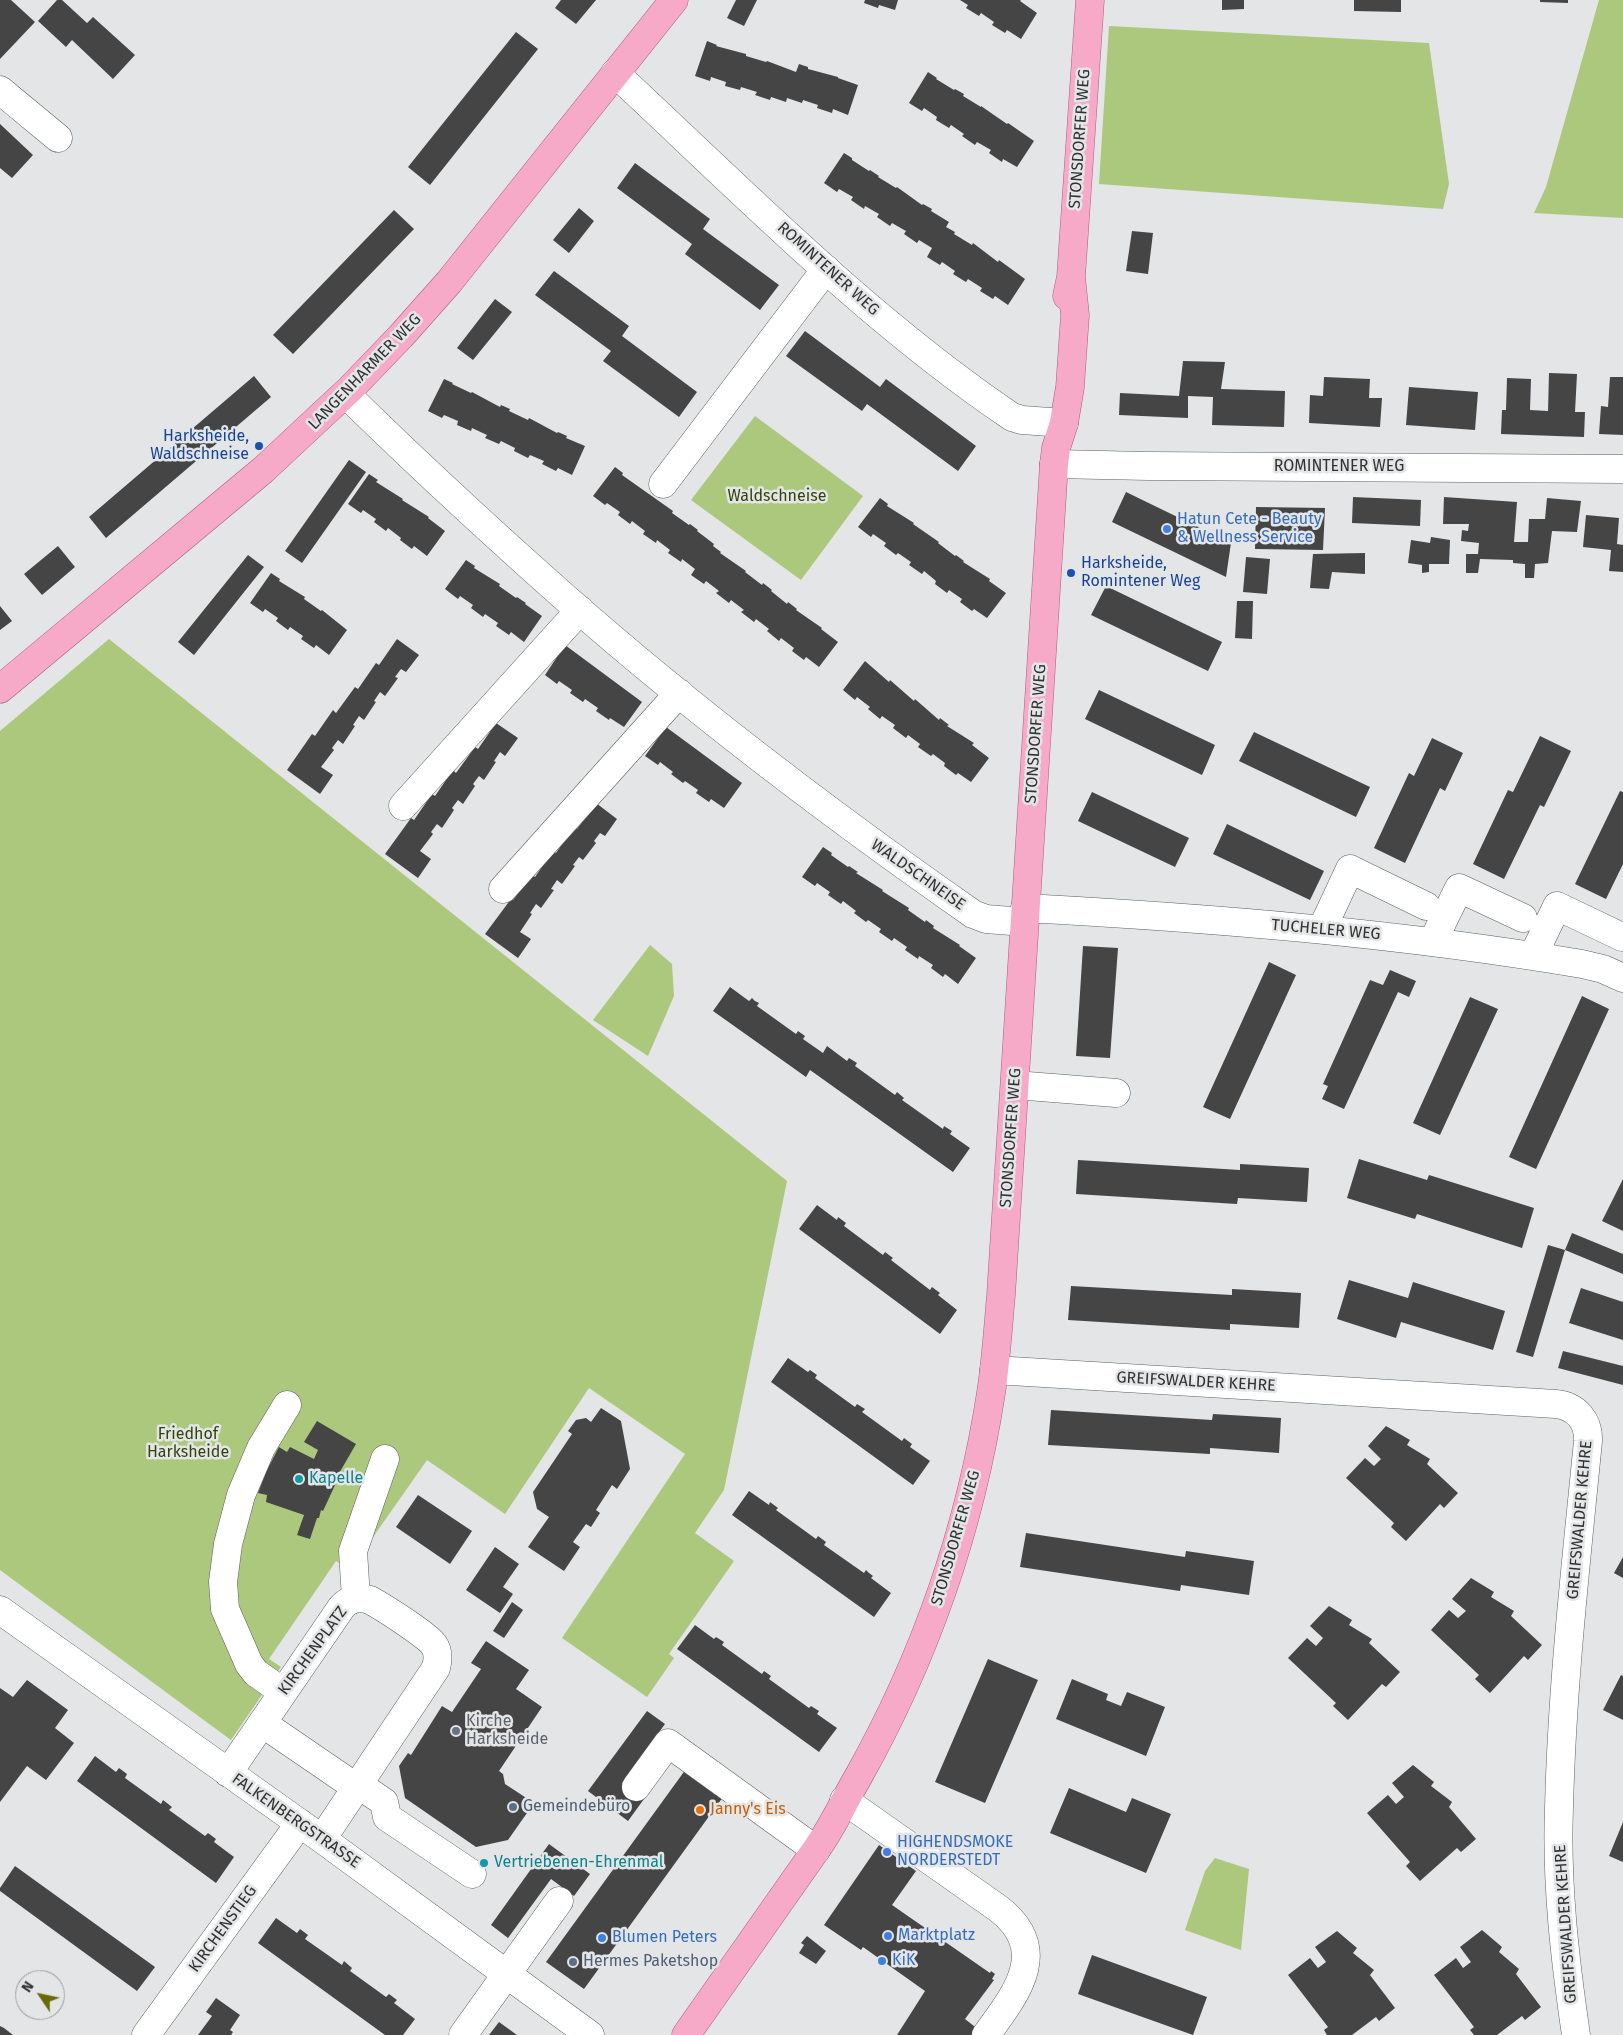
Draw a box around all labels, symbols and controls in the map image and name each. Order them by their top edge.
street label: STONSDORFER WEG [1066,69,1094,209]
street label: ROMINTENER WEG [773,218,883,320]
street label: LANGENHARMER WEG [305,310,425,434]
place label: Harksheide, Waldschneise [150,427,249,465]
marker: Harksheide, Waldschneise [253,440,265,452]
street label: ROMINTENER WEG [1274,457,1404,477]
park label: Waldschneise [728,487,826,507]
place label: Hatun Cete - Beauty & Wellness Service [1177,510,1322,548]
marker: Hatun Cete - Beauty & Wellness Service [1161,523,1173,535]
place label: Harksheide, Romintener Weg [1081,554,1200,592]
marker: Harksheide, Romintener Weg [1065,567,1077,579]
street label: STONSDORFER WEG [1022,664,1050,804]
street label: WALDSCHNEISE [867,835,969,915]
street label: TUCHELER WEG [1271,916,1381,944]
street label: STONSDORFER WEG [997,1068,1025,1208]
street label: GREIFSWALDER KEHRE [1116,1368,1276,1396]
park label: Friedhof Harksheide [147,1425,229,1463]
street label: GREIFSWALDER KEHRE [1563,1440,1597,1600]
street label: STONSDORFER WEG [927,1468,985,1608]
place label: Kapelle [309,1469,363,1489]
marker: Kapelle [293,1473,305,1485]
street label: KIRCHENPLATZ [274,1603,352,1699]
place label: Kirche Harksheide [466,1712,548,1750]
marker: Kirche Harksheide [450,1725,462,1737]
street label: FALKENBERGSTRASSE [228,1769,364,1873]
place label: Gemeindebüro [523,1797,630,1817]
place label: Janny's Eis [710,1800,786,1820]
marker: Gemeindebüro [507,1801,519,1813]
marker: Janny's Eis [694,1804,706,1816]
place label: HIGHENDSMOKE NORDERSTEDT [897,1833,1013,1871]
street label: GREIFSWALDER KEHRE [1551,1844,1581,2004]
marker: HIGHENDSMOKE NORDERSTEDT [881,1846,893,1858]
place label: Vertriebenen-Ehrenmal [494,1853,663,1873]
marker: Vertriebenen-Ehrenmal [478,1857,490,1869]
street label: KIRCHENSTIEG [185,1882,261,1976]
place label: Marktplatz [898,1926,975,1946]
place label: Blumen Peters [612,1928,717,1948]
marker: Marktplatz [882,1930,894,1942]
marker: Blumen Peters [596,1932,608,1944]
place label: KiK [892,1951,915,1971]
place label: Hermes Paketshop [583,1952,718,1972]
marker: KiK [876,1955,888,1967]
marker: Hermes Paketshop [567,1956,579,1968]
north arrow [15,1970,65,2020]
text: N [18,1978,38,1996]

